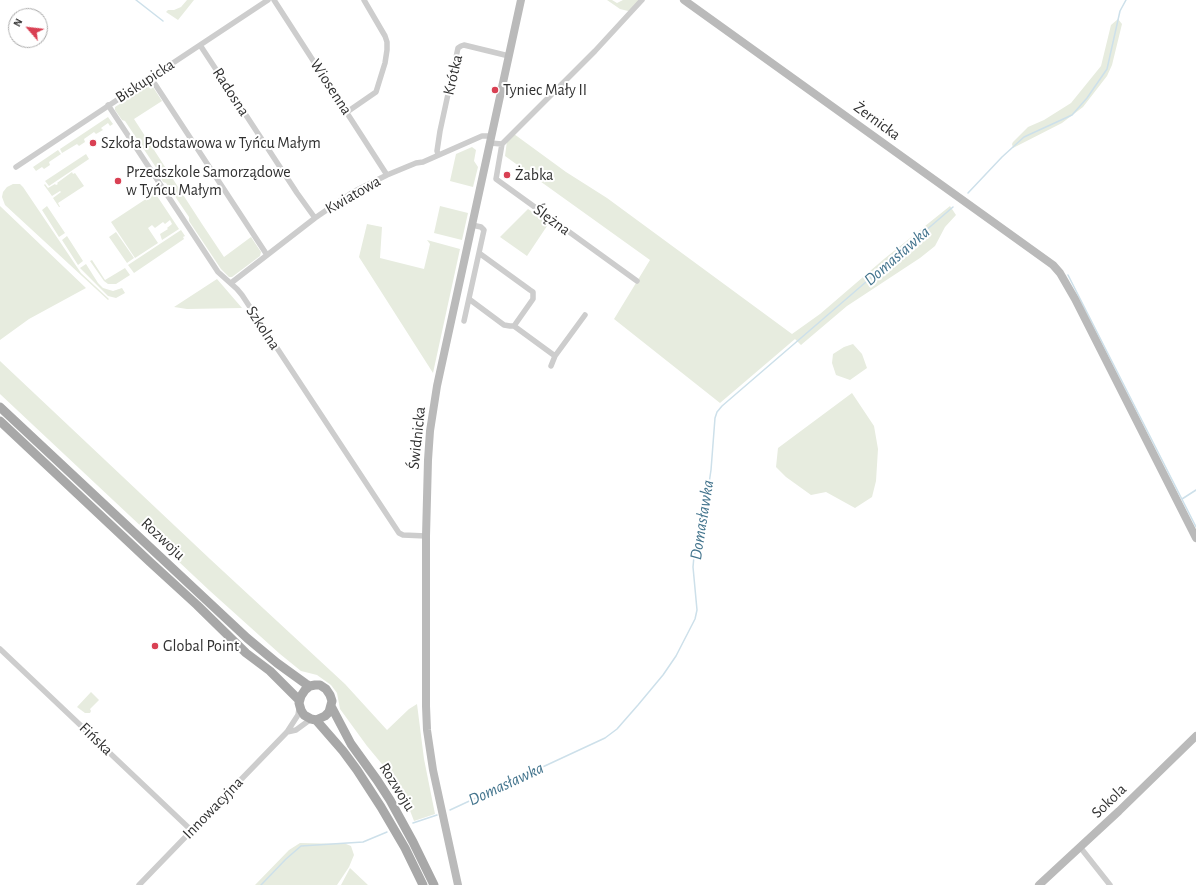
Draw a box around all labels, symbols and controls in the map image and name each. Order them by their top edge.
north arrow [8,8,48,48]
text: N [11,17,24,29]
street label: Krótka [439,53,467,97]
street label: Biskupicka [112,55,178,107]
street label: Wiosenna [306,55,356,119]
street label: Radosna [208,64,254,120]
place label: Tyniec Mały II [503,80,587,100]
marker: Tyniec Mały II [490,85,500,95]
street label: Żernicka [850,98,904,144]
place label: Szkoła Podstawowa w Tyńcu Małym [101,133,321,153]
marker: Szkoła Podstawowa w Tyńcu Małym [88,138,98,148]
place label: Przedszkole Samorządowe w Tyńcu Małym [126,162,291,200]
place label: Żabka [515,165,553,185]
marker: Żabka [502,170,512,180]
street label: Kwiatowa [322,171,384,219]
marker: Przedszkole Samorządowe w Tyńcu Małym [113,176,123,186]
street label: Ślężna [530,200,574,240]
water label: Domasławka [860,222,934,290]
street label: Szkolna [242,302,284,354]
street label: Świdnicka [404,406,430,470]
water label: Domasławka [686,479,718,561]
street label: Rozwoju [137,514,189,564]
place label: Global Point [163,636,239,656]
marker: Global Point [150,641,160,651]
street label: Fińska [75,718,117,760]
water label: Domasławka [465,758,547,810]
street label: Rozwoju [375,759,419,815]
street label: Innowacyjna [179,773,247,843]
street label: Sokola [1087,780,1131,822]

